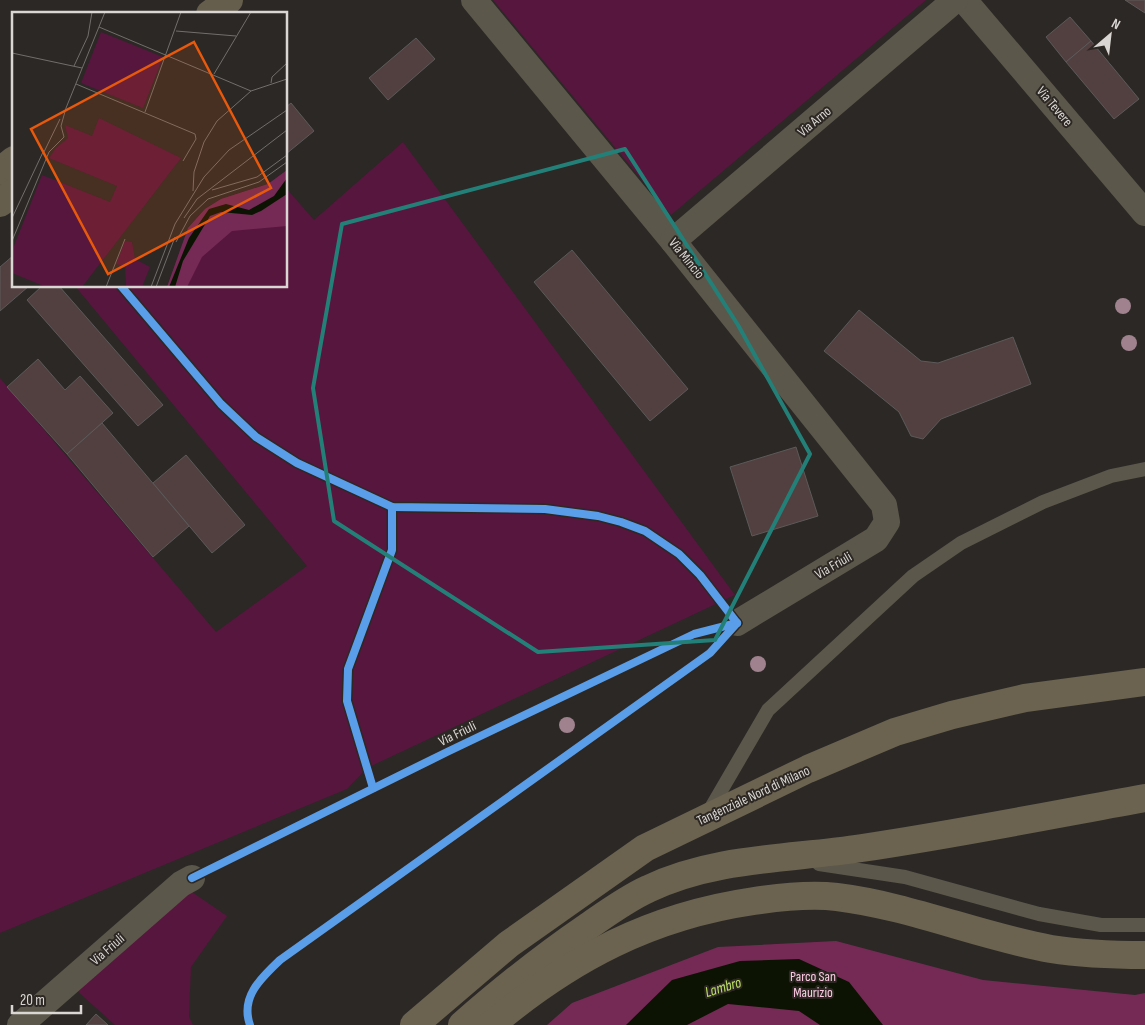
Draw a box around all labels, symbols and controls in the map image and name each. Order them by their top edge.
north arrow [1085,10,1135,60]
inset map [12,12,288,288]
text: N [1109,15,1123,33]
street label: Via Tevere [1033,83,1076,130]
street label: Via Arno [794,102,835,140]
street label: Via Mincio [665,235,708,282]
street label: Via Friuli [812,548,855,583]
street label: Via Friuli [436,717,479,750]
street label: Tangenziale Nord di Milano [694,762,813,829]
street label: Via Friuli [87,930,128,969]
park label: Parco San Maurizio [790,968,836,1001]
water label: Lambro [703,973,744,1002]
scale bar [12,982,81,1014]
text: 20 m [20,991,45,1010]

